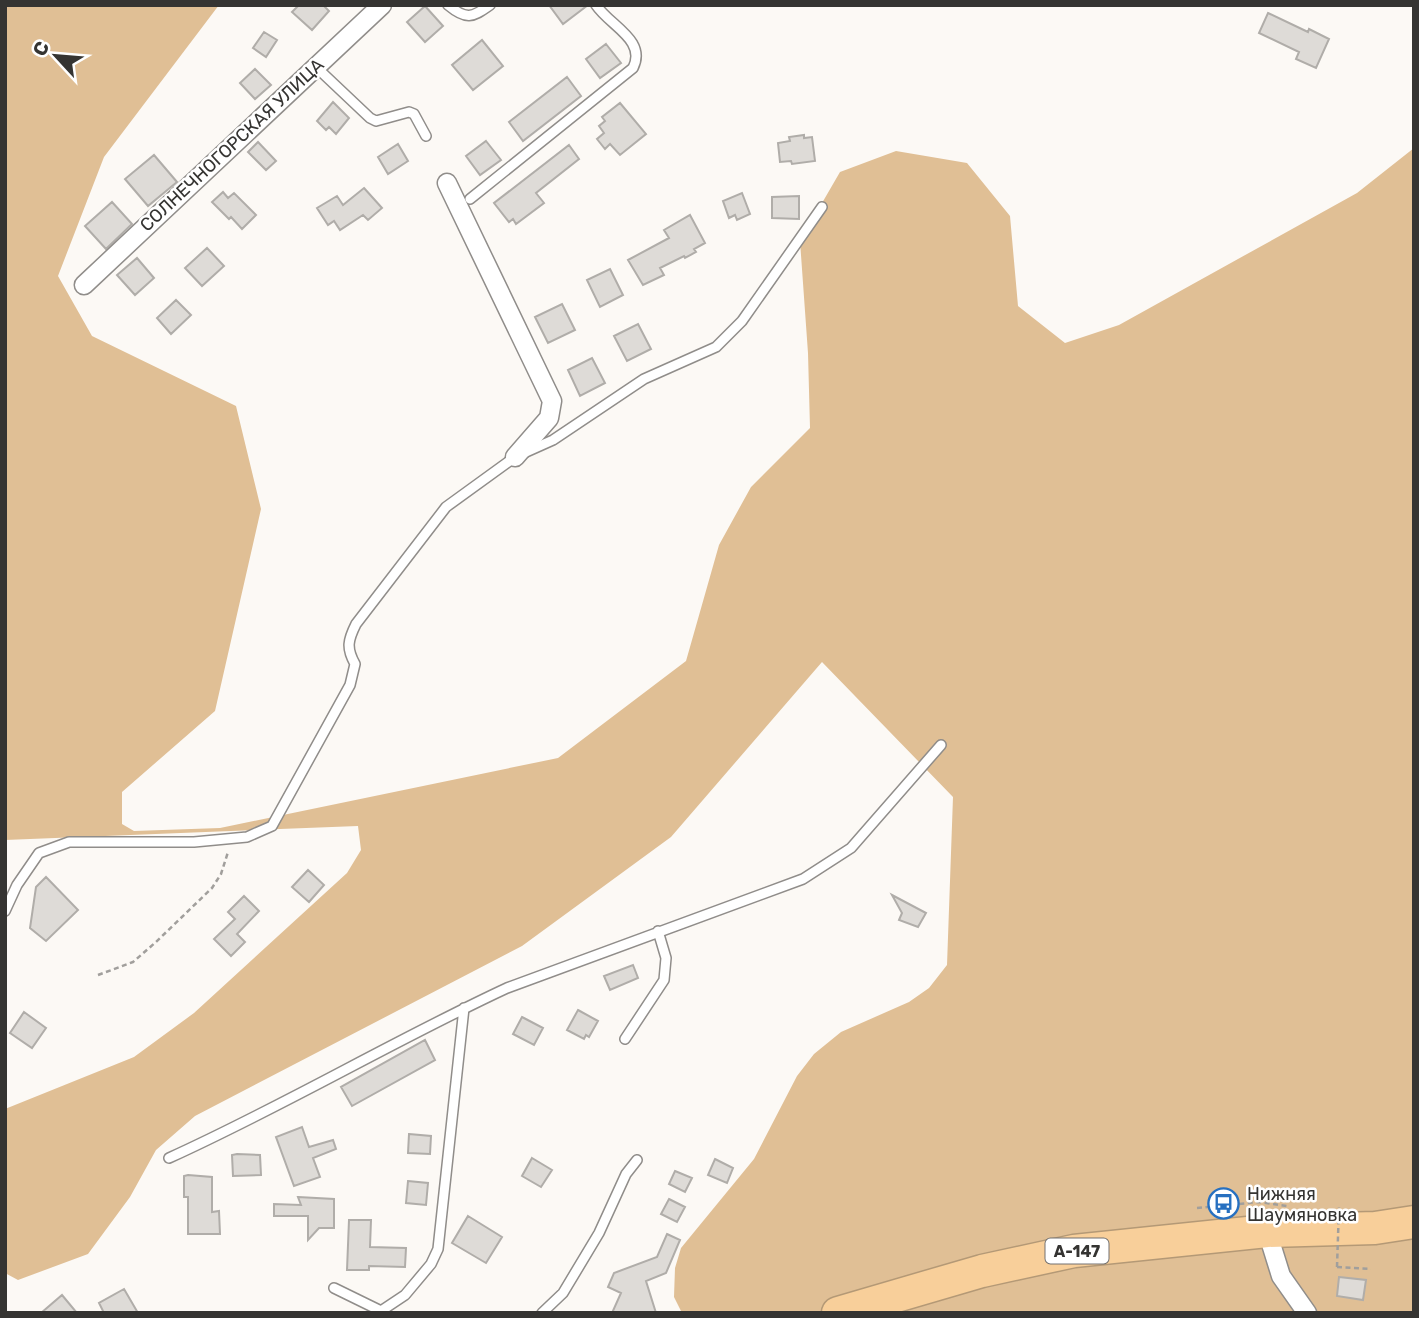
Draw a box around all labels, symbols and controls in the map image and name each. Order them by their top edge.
north arrow [21,21,91,91]
text: С [28,38,54,60]
street label: СОЛНЕЧНОГОРСКАЯ УЛИЦА [135,54,329,236]
place label: Нижняя Шаумяновка [1247,1183,1357,1226]
bus stop icon: Нижняя Шаумяновка [1207,1187,1241,1221]
road number: А-147 [1046,1238,1108,1264]

